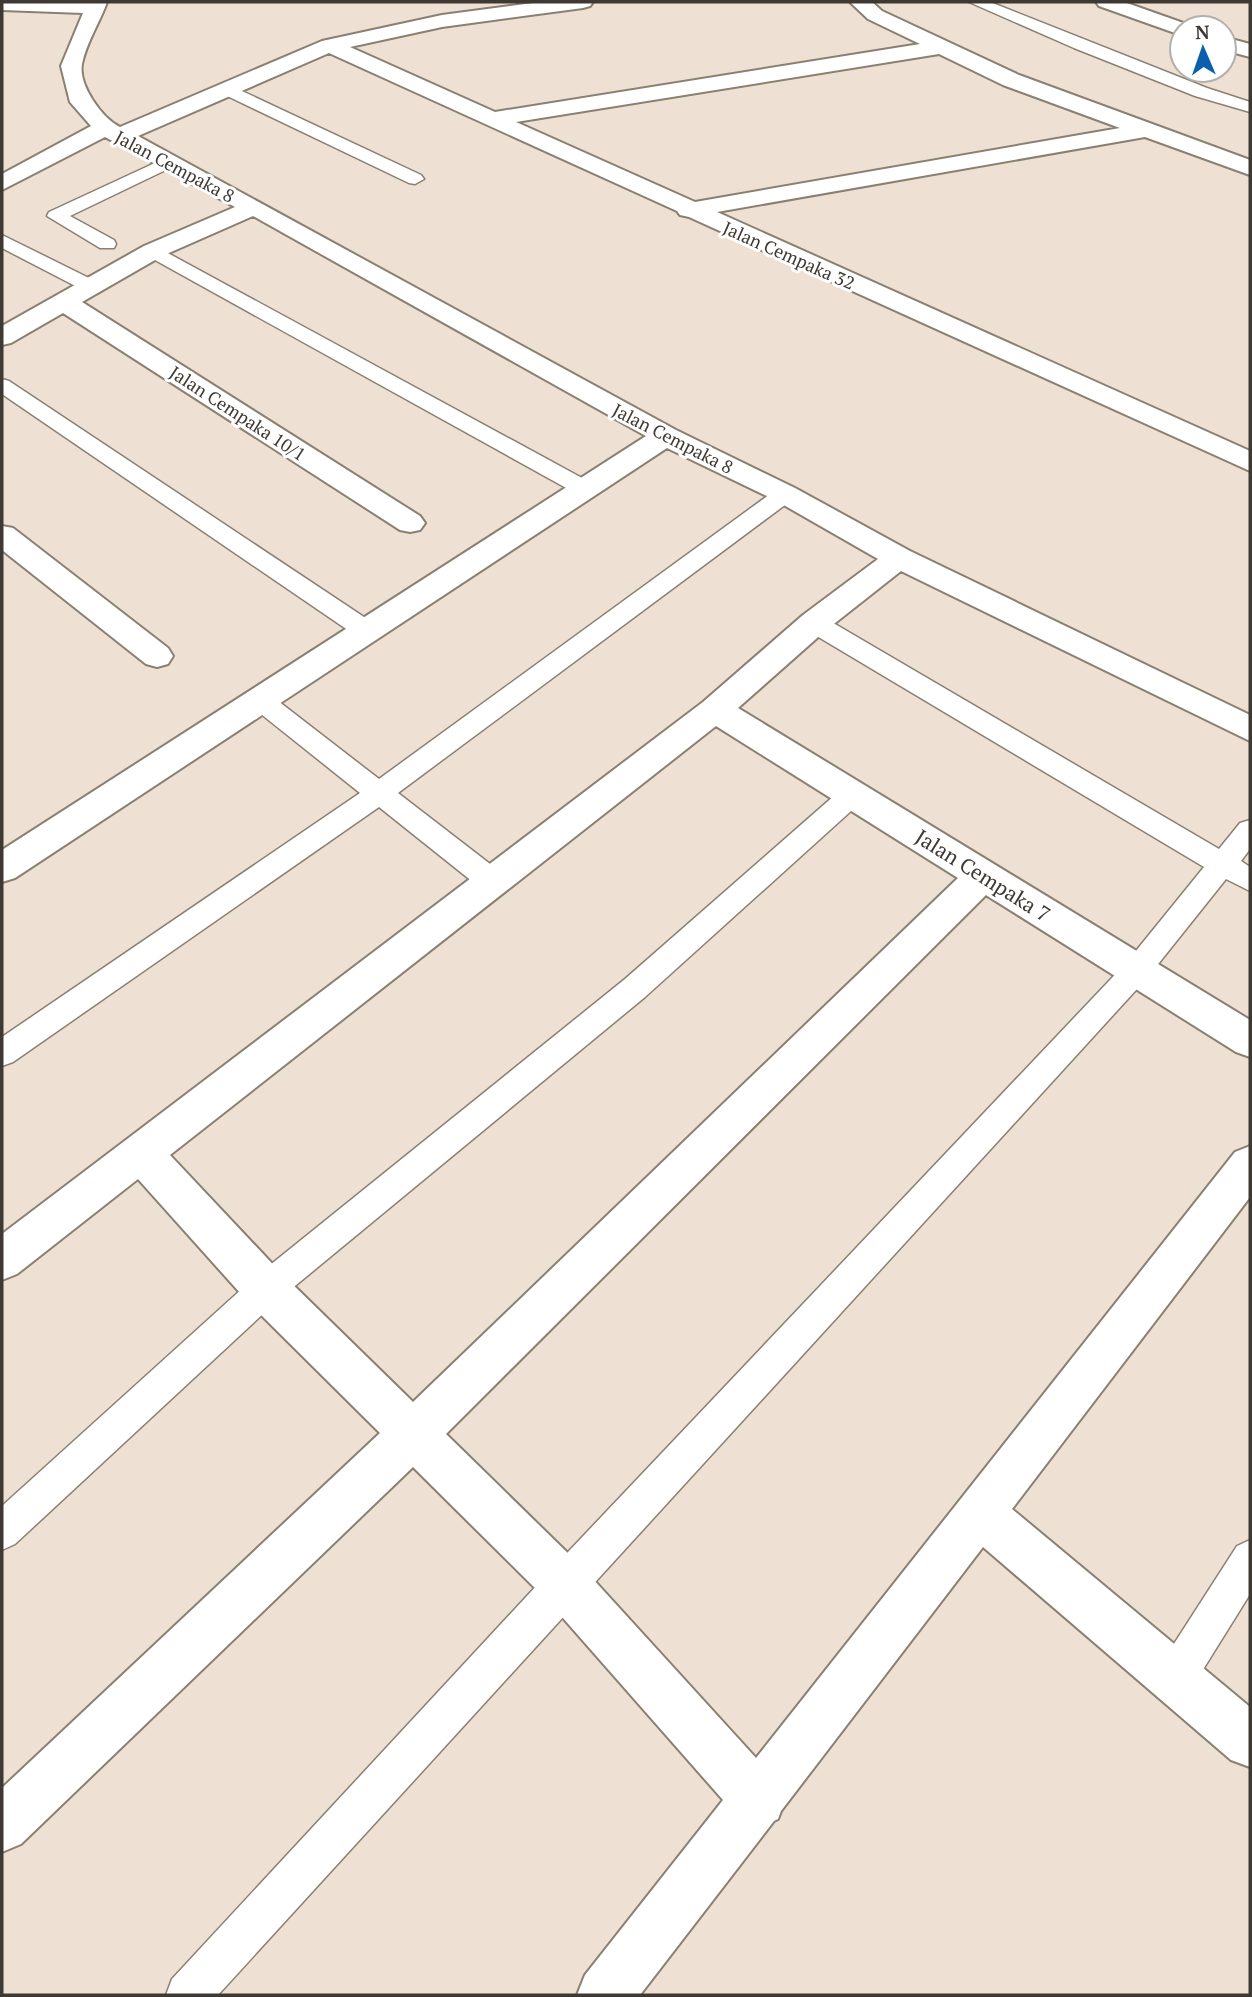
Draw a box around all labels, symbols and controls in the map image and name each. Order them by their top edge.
north arrow [1168,14,1238,84]
text: N [1195,19,1211,44]
street label: Jalan Cempaka 8 [111,124,239,208]
street label: Jalan Cempaka 32 [719,215,859,295]
street label: Jalan Cempaka 10/1 [165,360,311,466]
street label: Jalan Cempaka 8 [609,397,737,479]
street label: Jalan Cempaka 7 [910,822,1056,928]

